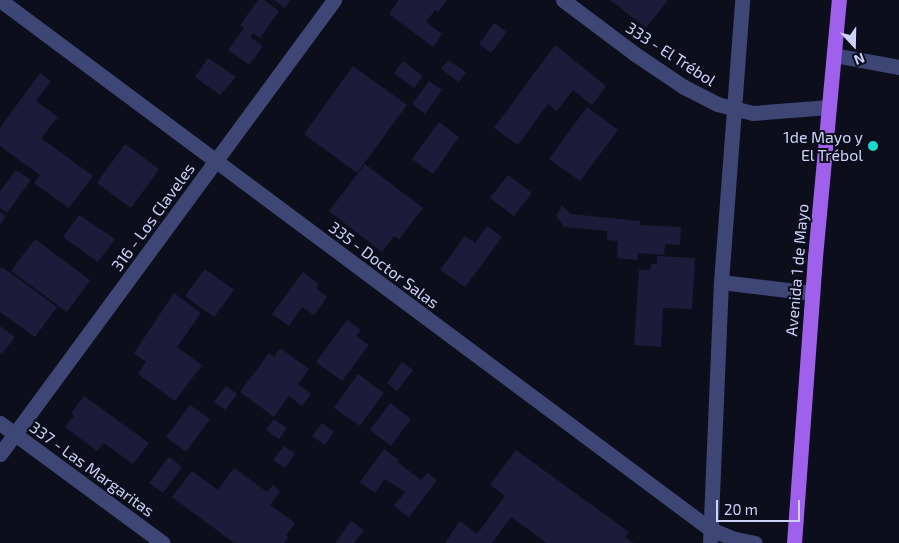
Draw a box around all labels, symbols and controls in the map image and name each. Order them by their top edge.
street label: 333 - El Trébol [622,18,720,90]
north arrow [829,20,879,70]
text: N [852,50,867,69]
place label: 1de Mayo y El Trébol [783,127,863,165]
marker: 1de Mayo y El Trébol [867,140,879,152]
street label: 316 - Los Claveles [107,159,199,275]
street label: Avenida 1 de Mayo [782,203,812,337]
street label: 335 - Doctor Salas [325,217,443,313]
street label: 337 - Las Margaritas [26,417,158,521]
scale bar [719,490,803,522]
text: 20 m [724,500,758,518]

